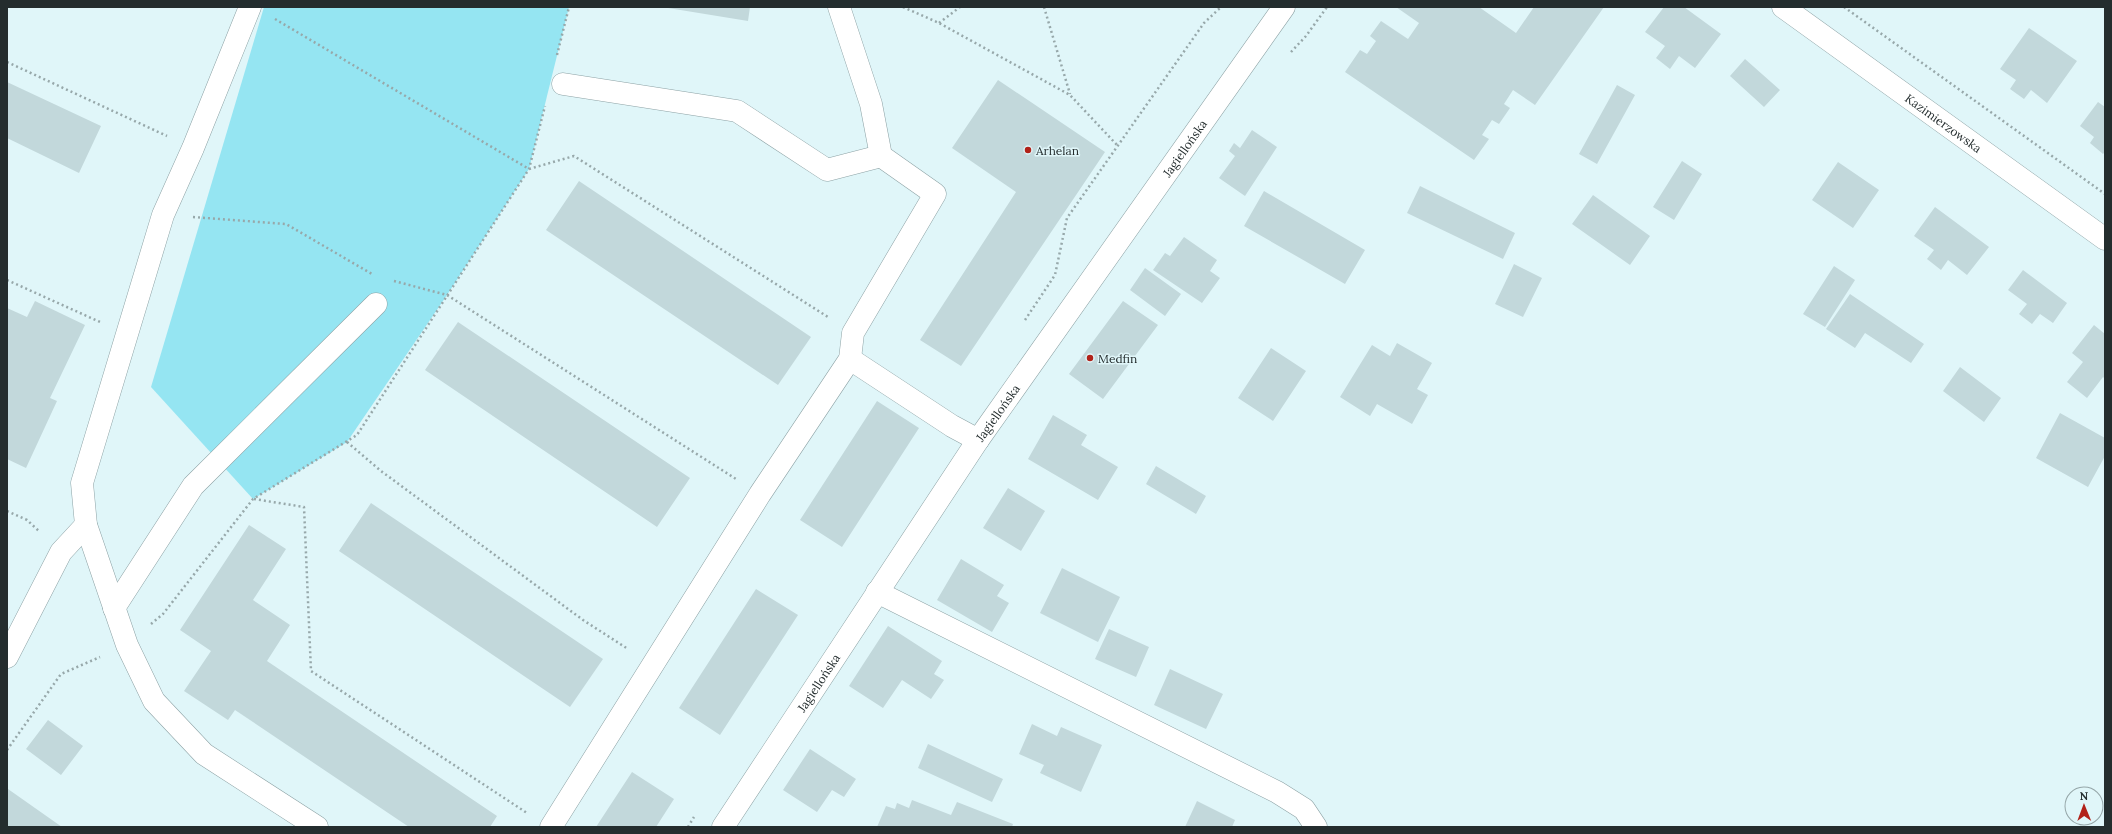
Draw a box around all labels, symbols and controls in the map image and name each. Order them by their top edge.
street label: Kazimierzowska [1903,90,1985,155]
street label: Jagiellońska [1158,117,1210,180]
place label: Arhelan [1035,143,1079,158]
marker: Arhelan [1023,145,1033,155]
place label: Medfin [1098,351,1137,366]
marker: Medfin [1085,353,1095,363]
street label: Jagiellońska [971,381,1023,445]
street label: Jagiellońska [793,651,843,715]
north arrow [2064,786,2104,826]
text: N [2079,789,2089,803]

